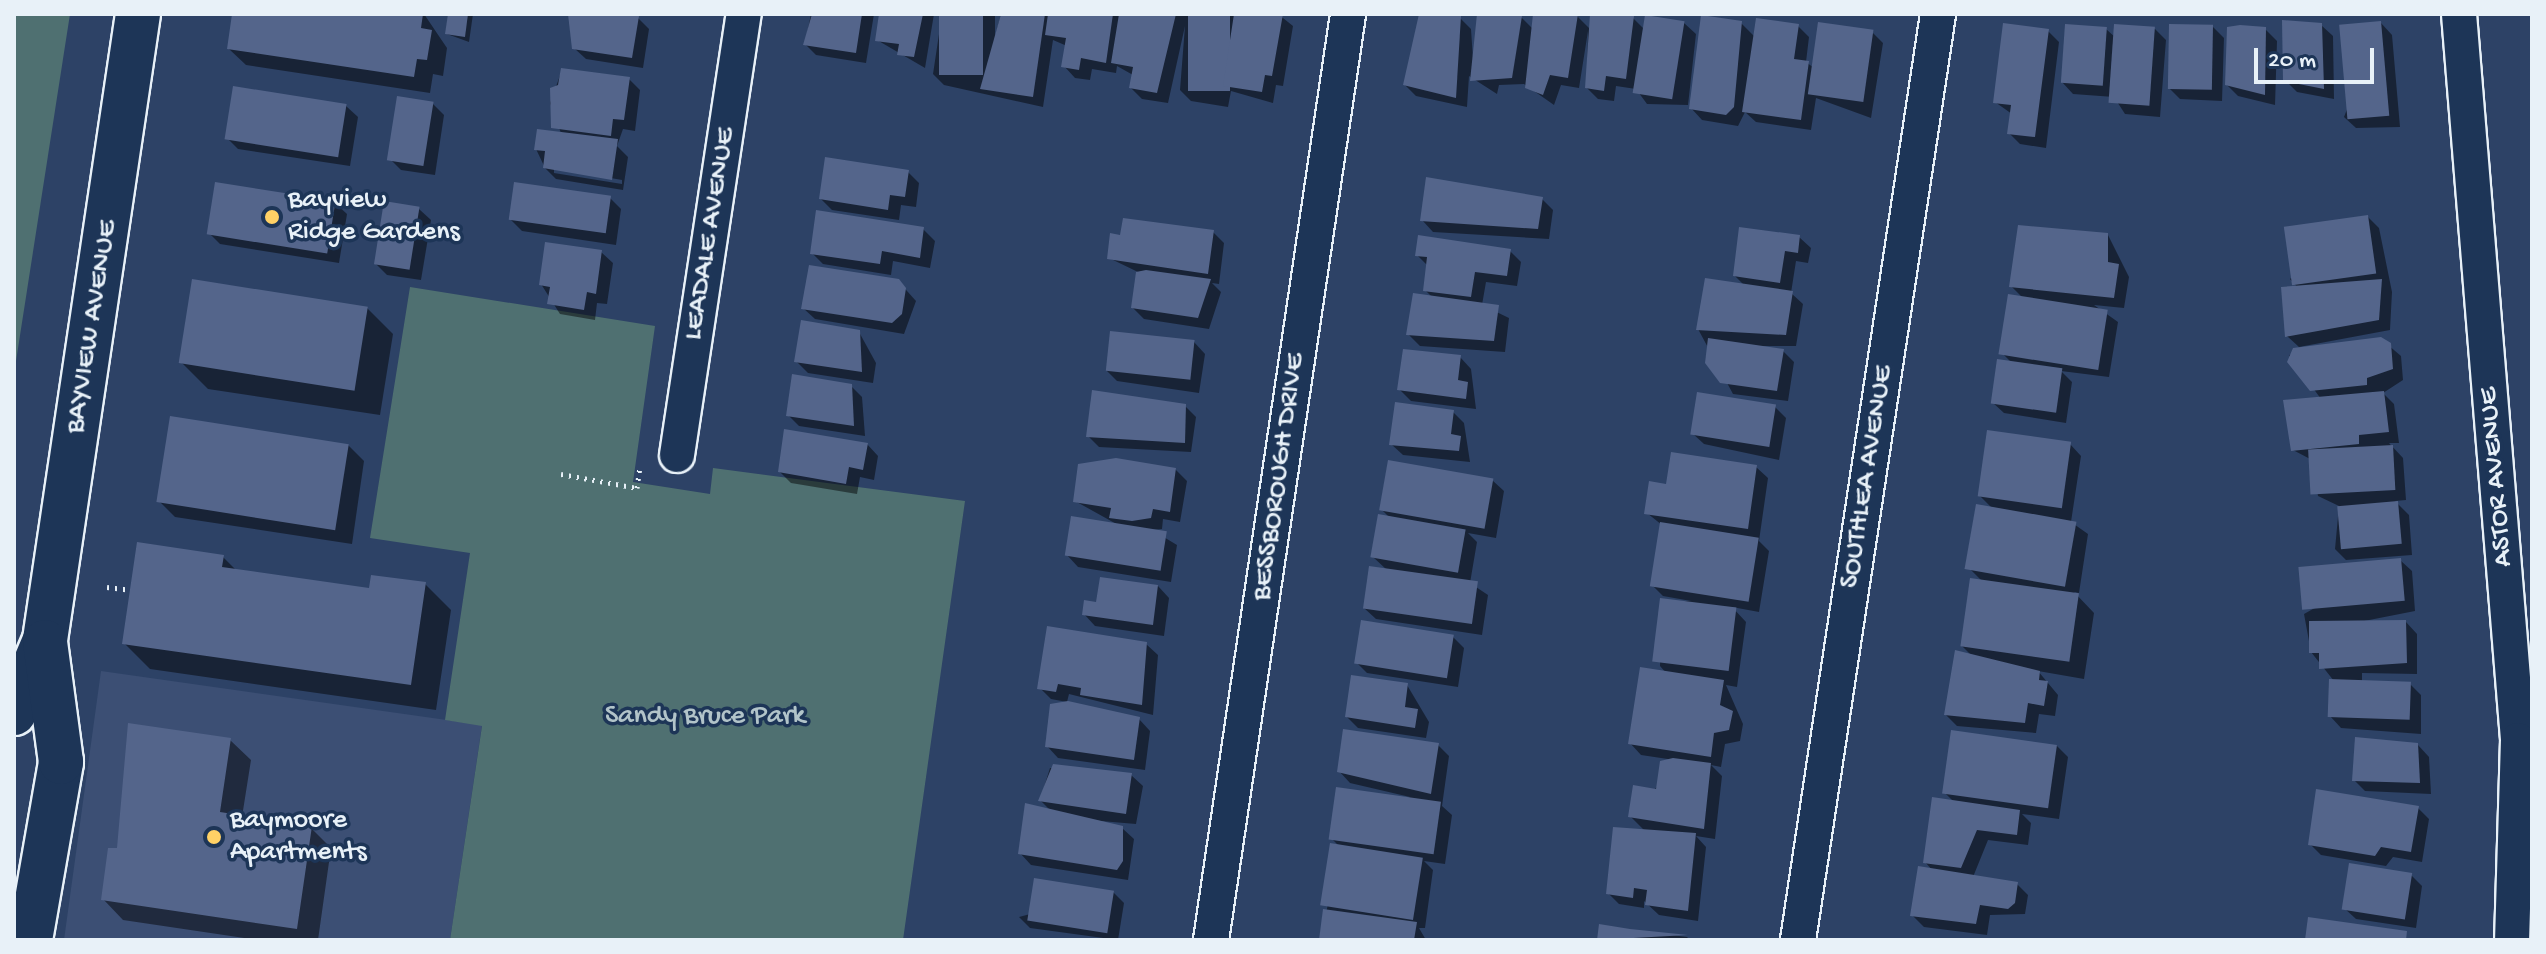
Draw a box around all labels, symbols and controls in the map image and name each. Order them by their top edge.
scale bar [2258,32,2378,82]
text: 20 m [2268,47,2316,76]
street label: LEADALE AVENUE [678,125,744,343]
place label: Bayview Ridge Gardens [288,184,460,250]
marker: Bayview Ridge Gardens [263,208,281,226]
street label: BAYVIEW AVENUE [60,218,126,436]
street label: BESSBOROUGH DRIVE [1246,351,1314,603]
street label: SOUTHLEA AVENUE [1834,363,1902,591]
street label: ASTOR AVENUE [2472,386,2522,568]
park label: Sandy Bruce Park [605,700,805,734]
place label: Baymoore Apartments [230,804,367,870]
marker: Baymoore Apartments [205,828,223,846]

